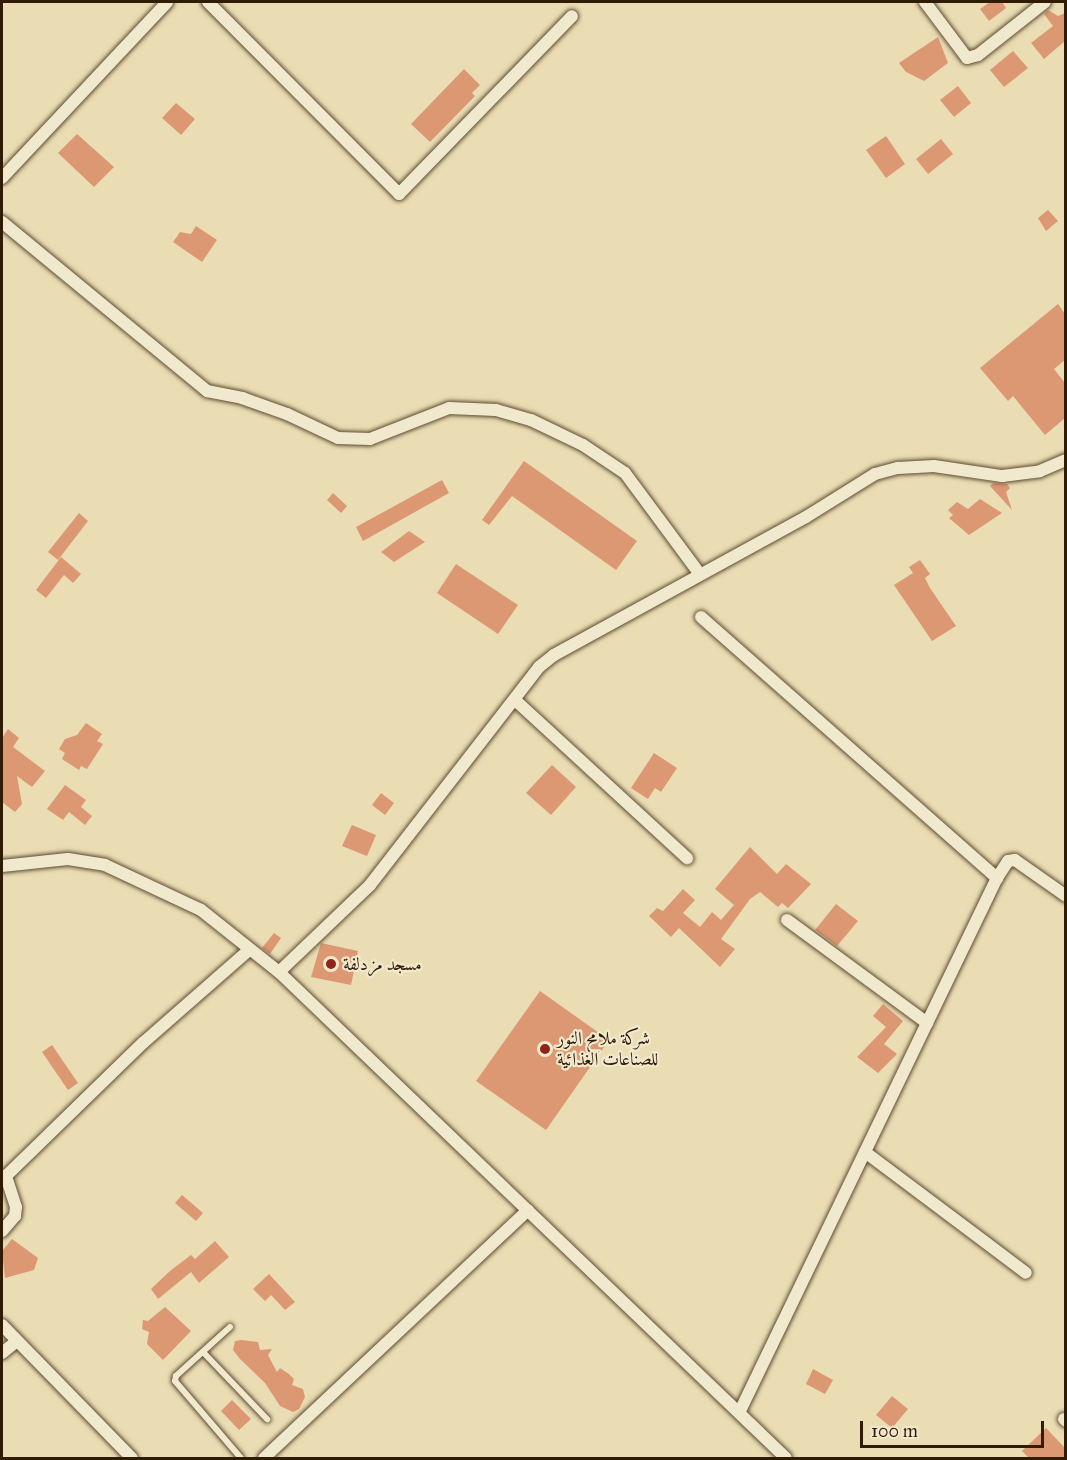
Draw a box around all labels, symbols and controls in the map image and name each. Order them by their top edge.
place label: مسجد مزدلفة [343,953,422,975]
marker: مسجد مزدلفة [324,957,338,971]
place label: شركة ملامح النور للصناعات الغذائية [557,1028,658,1070]
marker: شركة ملامح النور للصناعات الغذائية [538,1042,552,1056]
scale bar [863,1409,1048,1447]
text: 100 m [871,1420,918,1442]

